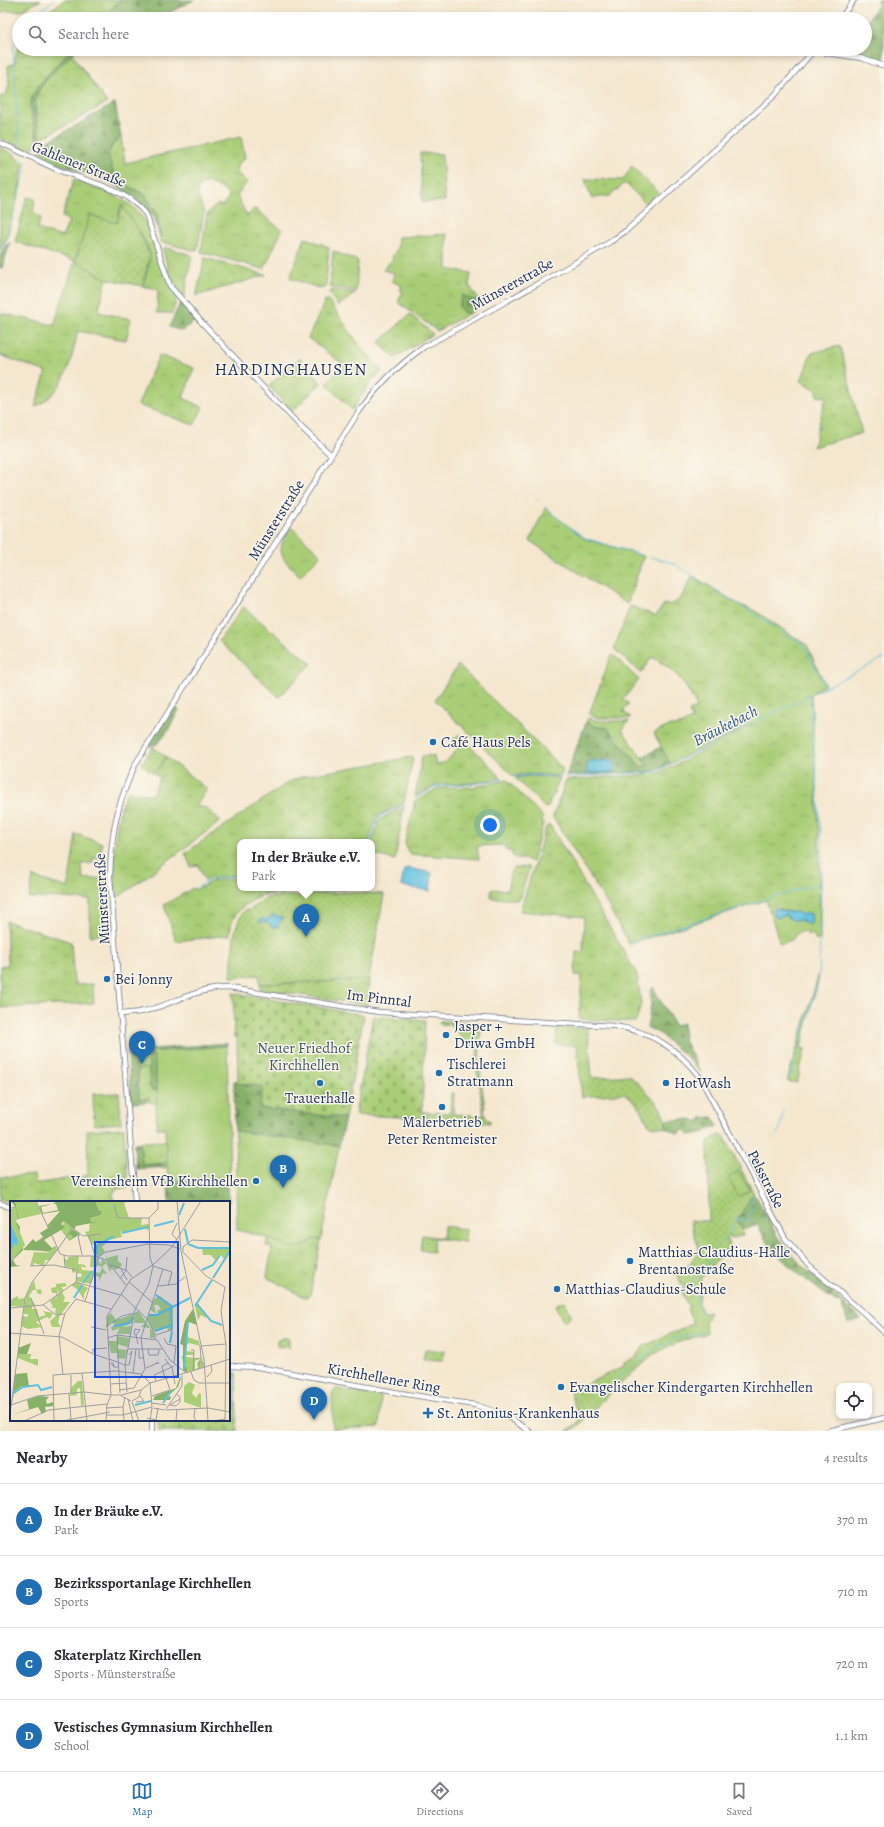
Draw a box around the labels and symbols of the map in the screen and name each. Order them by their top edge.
street label: Gahlener Straße [29,136,129,192]
street label: Münsterstraße [467,253,557,315]
district label: HARDINGHAUSEN [215,358,367,381]
street label: Münsterstraße [243,476,309,564]
water label: Bräukebach [689,700,762,752]
place label: Café Haus Pels [441,732,531,752]
marker: Café Haus Pels [428,737,438,747]
your location [480,815,500,835]
street label: Münsterstraße [90,853,114,945]
pin: A [293,904,319,937]
place label: Bei Jonny [115,969,173,989]
marker: Bei Jonny [102,974,112,984]
street label: Im Pinntal [345,984,413,1012]
place label: Jasper + Driwa GmbH [454,1016,536,1053]
marker: Jasper + Driwa GmbH [441,1030,451,1040]
pin: C [129,1031,155,1064]
park label: Neuer Friedhof Kirchhellen [257,1038,353,1075]
place label: Tischlerei Stratmann [447,1054,513,1091]
marker: Tischlerei Stratmann [434,1068,444,1078]
place label: HotWash [674,1073,731,1093]
marker: Trauerhalle [315,1078,325,1088]
marker: HotWash [661,1078,671,1088]
place label: Trauerhalle [285,1088,355,1108]
marker: Malerbetrieb Peter Rentmeister [437,1102,447,1112]
place label: Malerbetrieb Peter Rentmeister [387,1112,497,1149]
street label: Pelsstraße [743,1146,789,1212]
pin: B [270,1155,296,1188]
place label: Vereinsheim VfB Kirchhellen [70,1171,248,1191]
marker: Vereinsheim VfB Kirchhellen [251,1176,261,1186]
inset map [10,1201,230,1421]
place label: Matthias-Claudius-Halle Brentanostraße [638,1242,791,1279]
marker: Matthias-Claudius-Halle Brentanostraße [625,1256,635,1266]
place label: Matthias-Claudius-Schule [565,1279,726,1299]
marker: Matthias-Claudius-Schule [552,1284,562,1294]
street label: Kirchhellener Ring [326,1358,443,1398]
place label: Evangelischer Kindergarten Kirchhellen [569,1377,813,1397]
marker: Evangelischer Kindergarten Kirchhellen [556,1382,566,1392]
pin: D [301,1387,327,1420]
place label: St. Antonius-Krankenhaus [437,1403,600,1423]
marker: St. Antonius-Krankenhaus [422,1407,434,1419]

